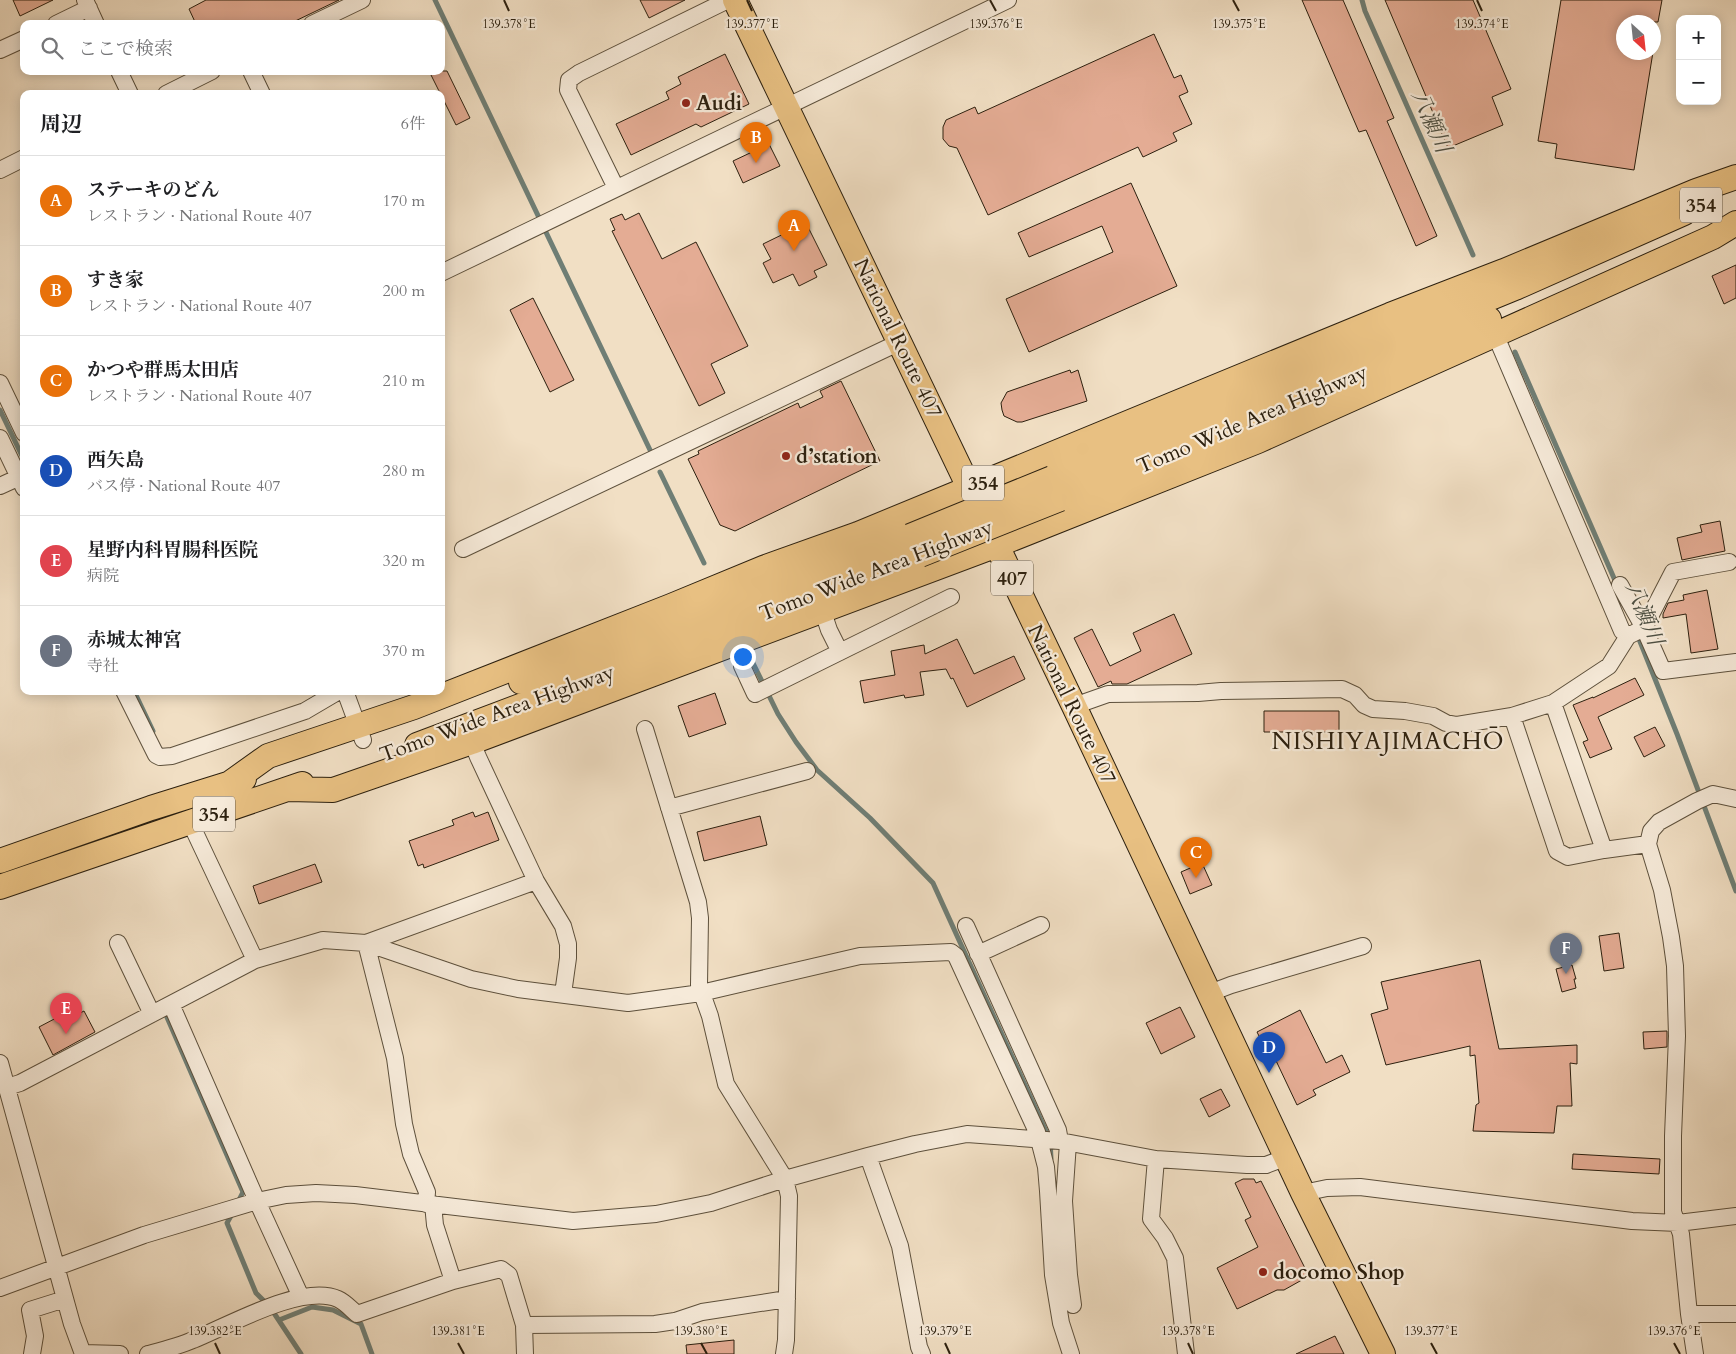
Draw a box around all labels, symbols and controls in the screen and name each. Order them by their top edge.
north arrow [1616,15,1661,60]
map controls [1676,15,1721,105]
button: + [1676,15,1721,60]
text: 139.378°E [482,16,536,32]
text: 139.377°E [725,16,779,32]
text: 139.376°E [969,16,1023,32]
text: 139.375°E [1212,16,1266,32]
text: 139.374°E [1455,16,1509,32]
search box [20,20,445,75]
icon: search [38,34,66,62]
text: ここで検索 [78,36,173,62]
button: − [1676,60,1721,105]
water label: 八瀬川 [1404,85,1459,159]
place label: Audi [696,89,742,118]
marker: Audi [680,97,692,109]
text: 周辺 [40,110,82,139]
text: 6件 [401,113,425,135]
pin: B [740,122,772,163]
text: ステーキのどん [87,177,220,203]
road number: 354 [1680,188,1722,222]
text: A [50,190,62,212]
text: 170 m [383,190,425,212]
text: レストラン · National Route 407 [87,205,312,227]
pin: A [778,210,810,251]
street label: National Route 407 [846,253,949,423]
text: すき家 [87,267,144,293]
text: B [50,280,62,302]
text: 200 m [383,280,425,302]
text: レストラン · National Route 407 [87,295,312,317]
text: かつや群馬太田店 [87,357,239,383]
street label: Tomo Wide Area Highway [1133,358,1372,481]
text: C [50,370,62,392]
text: 210 m [383,370,425,392]
text: レストラン · National Route 407 [87,385,312,407]
place label: d’station [796,442,878,471]
text: 西矢島 [87,447,144,473]
marker: d’station [780,450,792,462]
text: D [49,460,63,482]
text: 280 m [383,460,425,482]
road number: 354 [962,466,1004,500]
text: バス停 · National Route 407 [87,475,281,497]
street label: Tomo Wide Area Highway [755,513,997,628]
text: 星野内科胃腸科医院 [87,537,258,563]
text: E [51,550,61,572]
text: 320 m [383,550,425,572]
road number: 407 [991,560,1033,596]
text: 病院 [87,565,119,587]
water label: 八瀬川 [1618,577,1671,651]
street label: National Route 407 [1020,619,1123,789]
text: 赤城太神宮 [87,627,182,653]
text: F [51,640,61,662]
text: 370 m [383,640,425,662]
your location [730,644,756,670]
text: 寺社 [87,655,119,677]
street label: Tomo Wide Area Highway [376,658,618,769]
district label: NISHIYAJIMACHŌ [1271,725,1505,758]
road number: 354 [193,796,235,832]
pin: C [1180,837,1212,878]
pin: F [1550,933,1582,974]
pin: E [50,993,82,1034]
pin: D [1253,1032,1285,1073]
place label: docomo Shop [1273,1258,1405,1287]
marker: docomo Shop [1257,1266,1269,1278]
text: 139.382°E [188,1323,242,1339]
text: 139.381°E [431,1323,485,1339]
text: 139.380°E [674,1323,728,1339]
text: 139.379°E [918,1323,972,1339]
text: 139.378°E [1161,1323,1215,1339]
text: 139.377°E [1404,1323,1458,1339]
text: 139.376°E [1647,1323,1701,1339]

